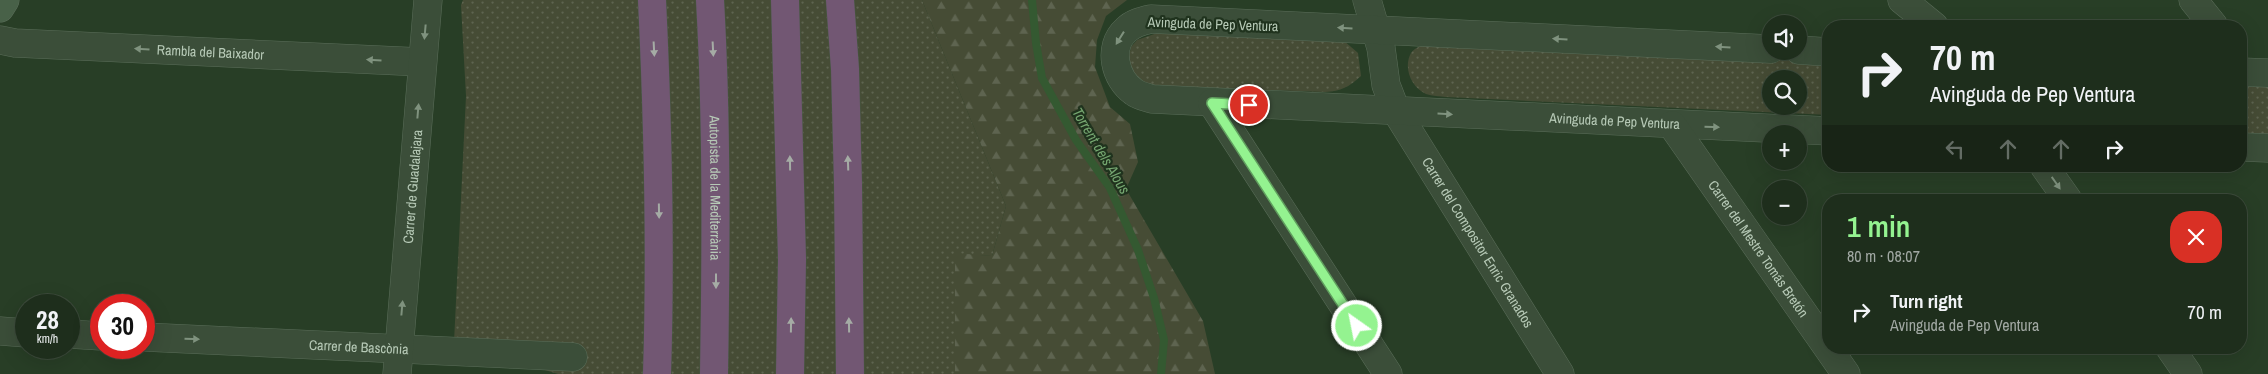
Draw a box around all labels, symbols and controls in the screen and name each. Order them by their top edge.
street label: Avinguda de Pep Ventura [1146,13,1279,35]
map controls [1762,15,1807,225]
button: sound [1762,15,1807,60]
one-way arrow [421,24,429,40]
one-way arrow [1337,24,1353,32]
one-way arrow [1116,31,1125,45]
one-way arrow [1552,34,1568,42]
text: 70 m [1930,34,1995,81]
icon: right [1847,40,1912,105]
street label: Rambla del Baixador [156,41,265,64]
one-way arrow [651,41,659,57]
one-way arrow [709,41,717,57]
one-way arrow [1714,42,1730,50]
one-way arrow [133,45,149,53]
one-way arrow [366,56,382,64]
button: search [1762,70,1807,115]
text: Avinguda de Pep Ventura [1930,79,2135,109]
pin [1228,84,1270,126]
icon: arrive [1235,91,1263,119]
one-way arrow [415,103,423,119]
water label: Torrent dels Alous [1067,104,1135,198]
street label: Avinguda de Pep Ventura [1548,109,1681,133]
one-way arrow [1437,110,1453,118]
street label: Autopista de la Mediterrània [705,114,724,261]
one-way arrow [1704,123,1720,131]
button: + [1762,125,1807,170]
street label: Carrer de Guadalajara [399,128,426,244]
icon: left [1941,135,1969,163]
icon: ahead [1994,135,2022,163]
icon: ahead [2047,135,2075,163]
icon: right [2100,135,2128,163]
street label: Carrer del Compositor Enric Granados [1418,154,1538,331]
one-way arrow [786,155,794,171]
one-way arrow [844,155,852,171]
one-way arrow [2051,176,2061,190]
street label: Carrer del Mestre Tomás Bretón [1704,177,1813,321]
button: − [1762,180,1807,225]
one-way arrow [655,203,663,219]
text: 1 min [1847,206,1910,246]
button: close [2170,211,2222,263]
text: 80 m · 08:07 [1847,245,1920,267]
one-way arrow [712,273,720,289]
text: Turn right [1890,288,1962,314]
speed limit sign: 30 [90,294,155,359]
icon: right [1847,298,1875,326]
position arrow [1330,299,1382,351]
text: 70 m [2187,299,2222,325]
one-way arrow [398,300,406,316]
text: 28 [36,303,59,337]
text: Avinguda de Pep Ventura [1890,314,2039,336]
one-way arrow [787,317,795,333]
one-way arrow [845,317,853,333]
text: km/h [37,331,58,347]
one-way arrow [185,336,201,344]
street label: Carrer de Bascònia [309,336,410,358]

